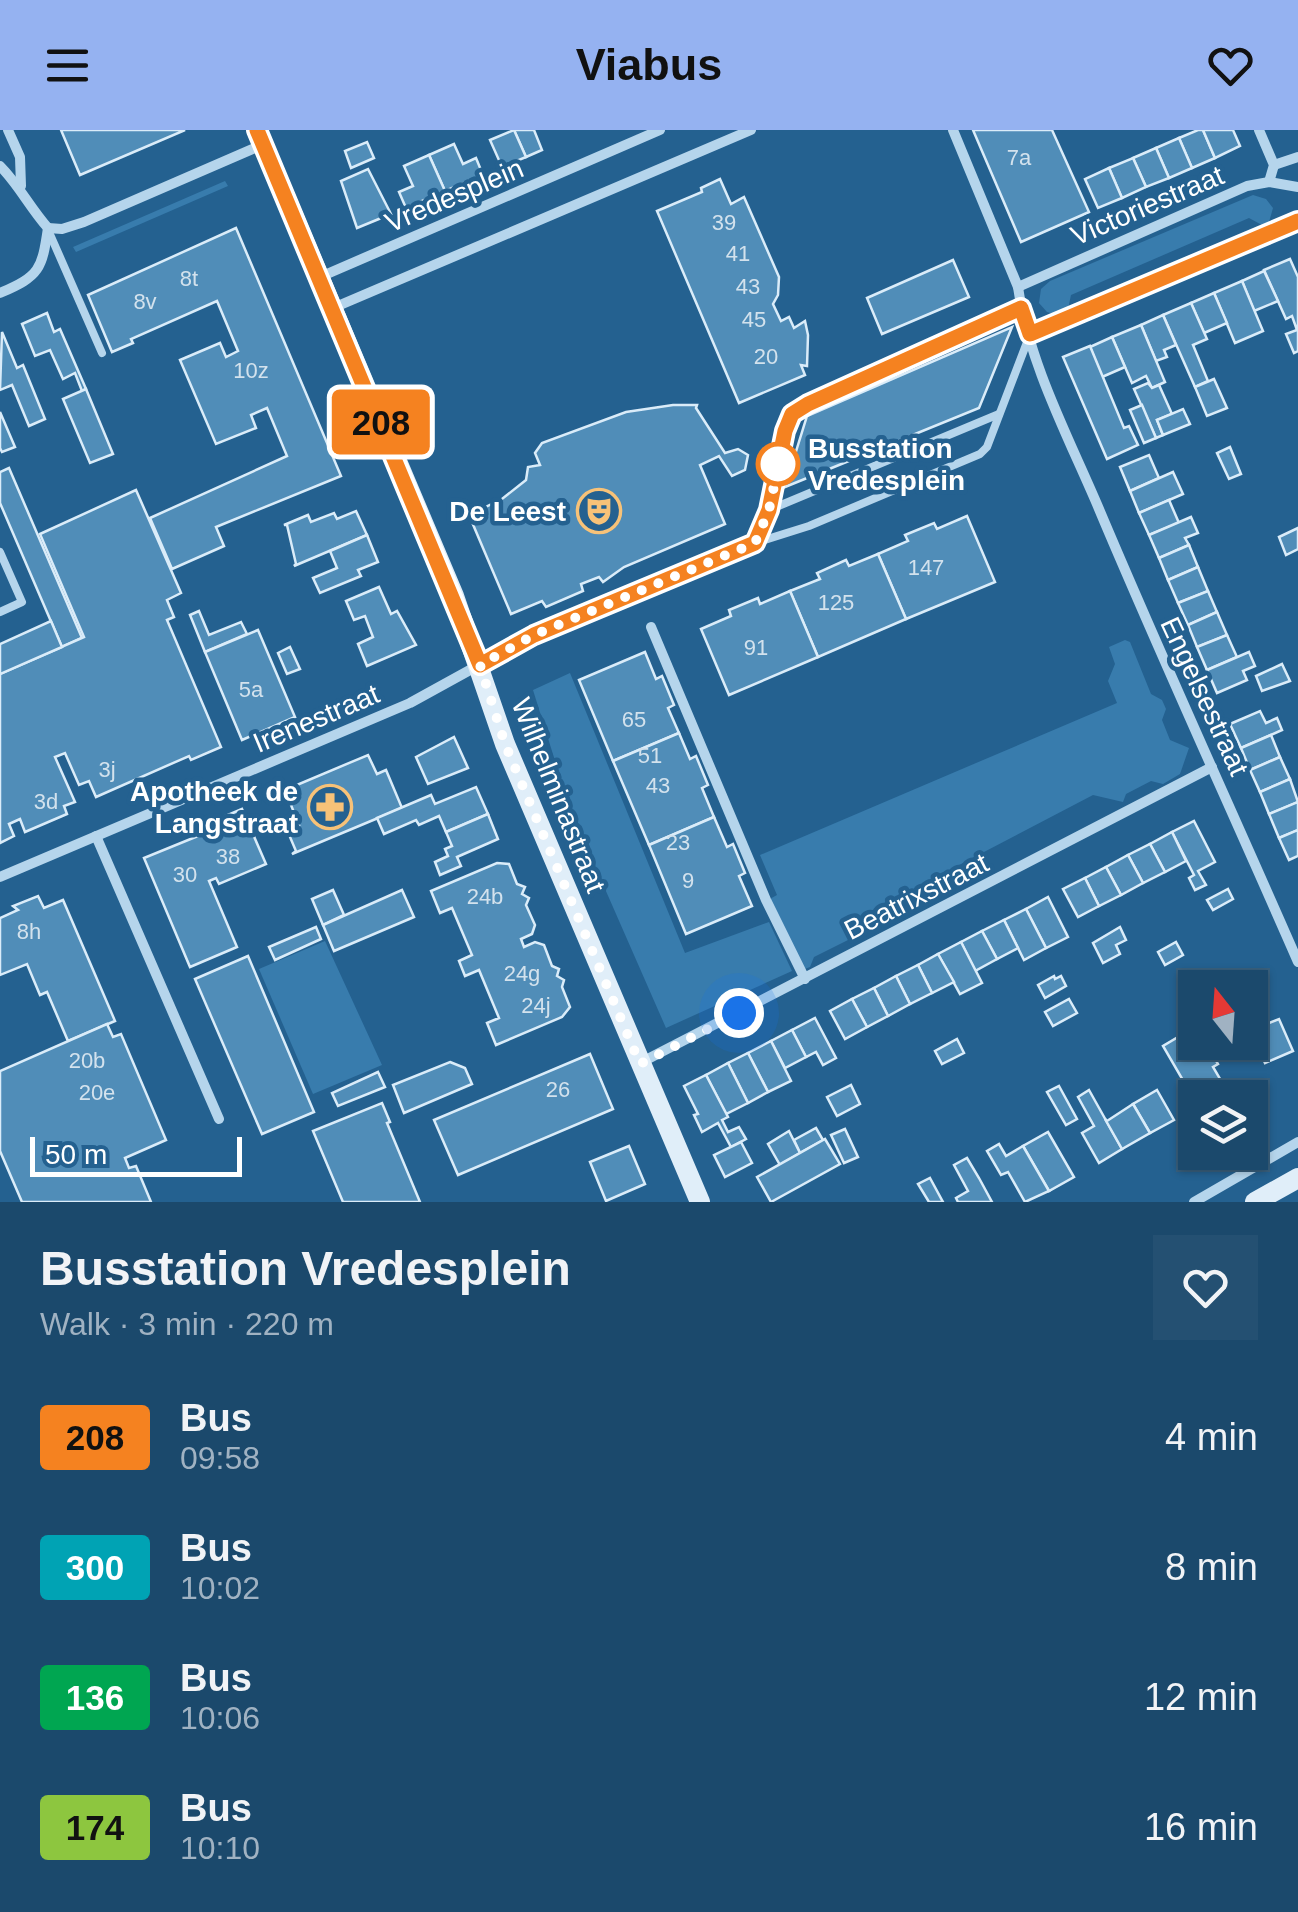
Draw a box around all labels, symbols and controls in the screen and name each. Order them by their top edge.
icon: menu [40,38,95,93]
icon: heart [1203,38,1258,93]
text: Viabus [576,39,722,90]
house number: 7a [1007,145,1032,170]
street label: Vredesplein [381,153,528,238]
street label: Victoriestraat [1066,159,1228,252]
house number: 39 [712,210,736,235]
house number: 41 [726,241,750,266]
house number: 8t [180,266,198,291]
house number: 43 [736,274,760,299]
house number: 8v [133,289,157,314]
house number: 45 [742,307,766,332]
house number: 20 [754,344,778,369]
house number: 10z [233,358,269,383]
line badge: 208 [324,390,438,454]
text: 208 [352,403,410,442]
place label: Busstation Vredesplein [808,433,965,496]
marker: Busstation Vredesplein [757,443,799,485]
theatre icon: De Leest [576,488,622,534]
place label: De Leest [449,496,566,527]
house number: 147 [908,555,944,580]
house number: 125 [818,590,854,615]
street label: Engelsestraat [1154,612,1255,781]
house number: 91 [744,635,768,660]
house number: 5a [239,677,264,702]
street label: Irenestraat [249,678,384,759]
street label: Wilhelminastraat [505,693,612,897]
house number: 65 [622,707,646,732]
house number: 51 [638,743,662,768]
house number: 3j [98,757,116,782]
house number: 43 [646,773,670,798]
place label: Apotheek de Langstraat [130,776,298,839]
pharmacy icon: Apotheek de Langstraat [307,784,353,830]
house number: 3d [34,789,58,814]
house number: 23 [666,830,690,855]
house number: 38 [216,844,240,869]
street label: Beatrixstraat [839,847,993,946]
house number: 30 [173,862,197,887]
house number: 9 [682,868,694,893]
house number: 24b [467,884,503,909]
house number: 8h [17,919,41,944]
house number: 24g [504,961,540,986]
north arrow [1178,970,1268,1060]
map controls [1178,970,1268,1170]
your location [714,988,764,1038]
house number: 24j [521,993,551,1018]
house number: 20b [69,1048,105,1073]
house number: 26 [546,1077,570,1102]
house number: 20e [79,1080,115,1105]
button: layers [1178,1080,1268,1170]
scale bar [30,1132,242,1176]
text: 50 m [45,1139,107,1170]
button: heart [1153,1235,1258,1340]
text: Busstation Vredesplein [40,1242,571,1295]
text: Walk · 3 min · 220 m [40,1306,334,1342]
text: Bus [180,1397,252,1439]
text: 4 min [1165,1416,1258,1458]
text: 208 [66,1418,124,1457]
text: 09:58 [180,1440,260,1476]
text: Bus [180,1527,252,1569]
text: 8 min [1165,1546,1258,1588]
text: 300 [66,1548,124,1587]
text: 10:02 [180,1570,260,1606]
text: Bus [180,1657,252,1699]
text: 12 min [1144,1676,1258,1718]
text: 136 [66,1678,124,1717]
text: 10:06 [180,1700,260,1736]
text: Bus [180,1787,252,1829]
text: 16 min [1144,1806,1258,1848]
text: 174 [66,1808,124,1847]
text: 10:10 [180,1830,260,1866]

